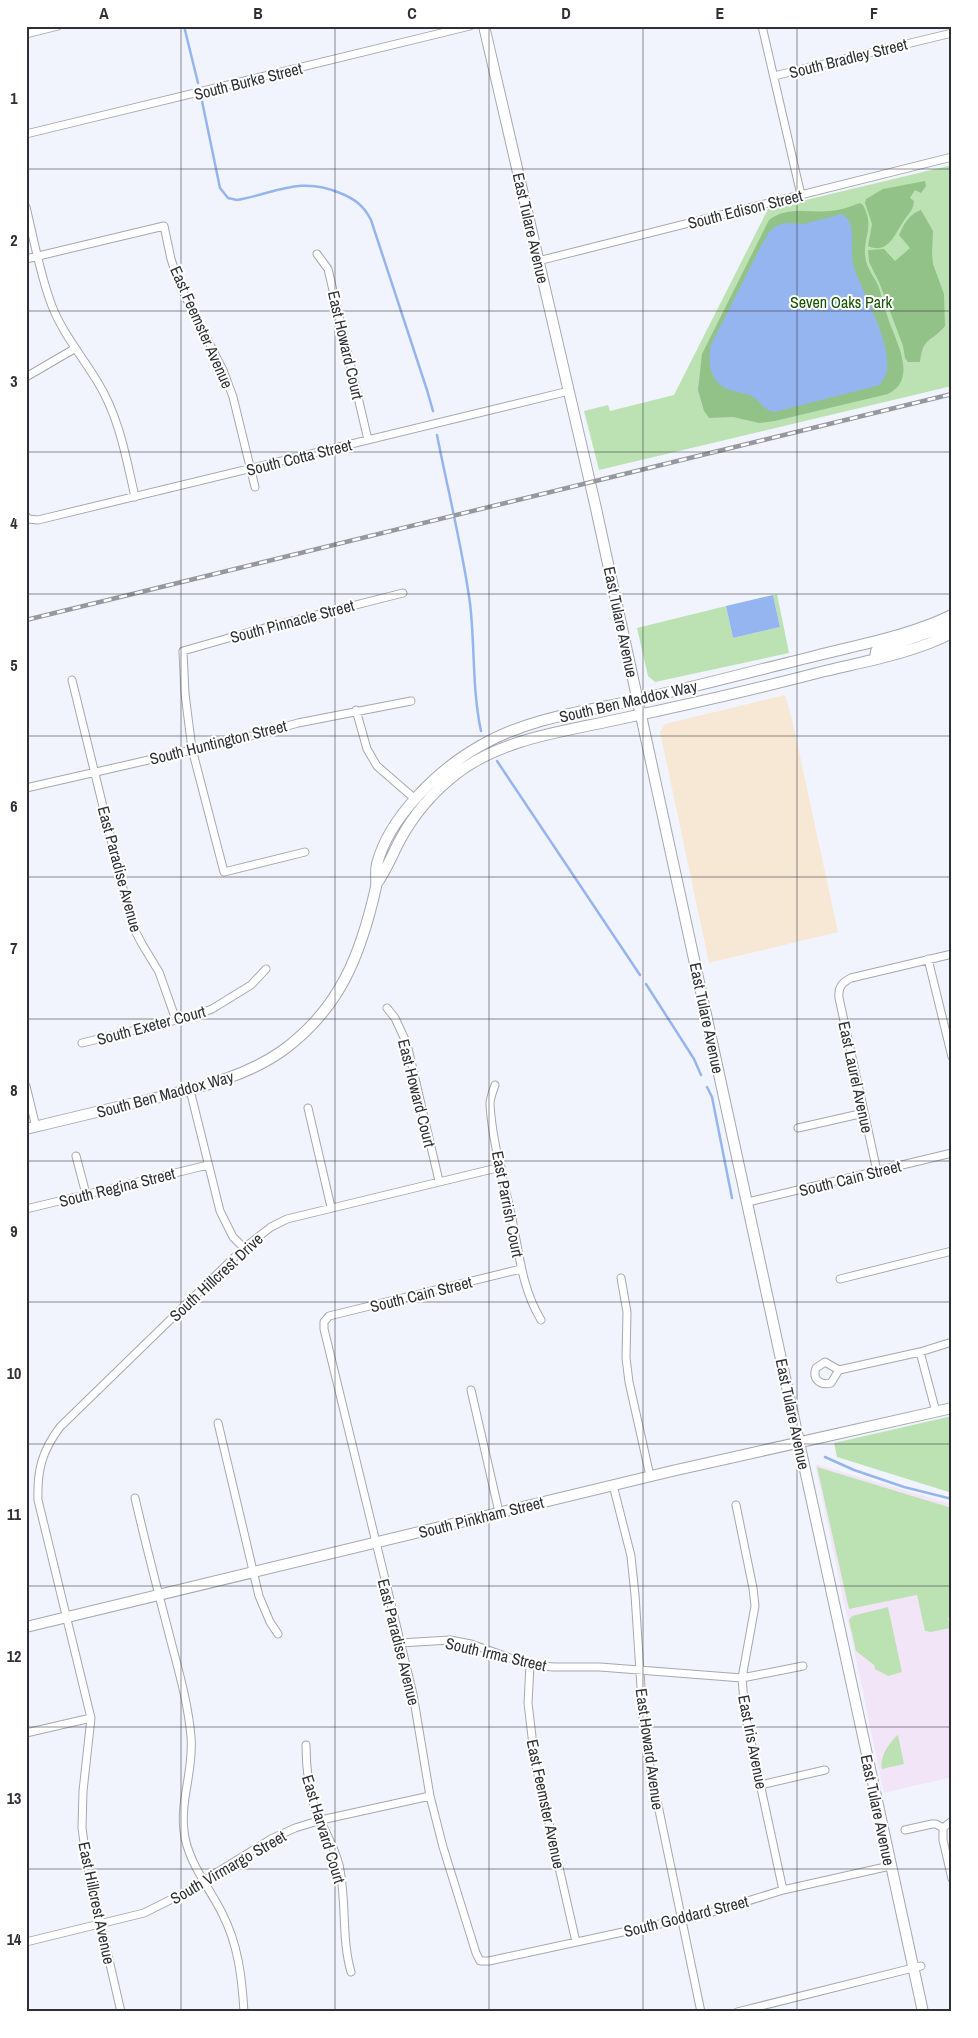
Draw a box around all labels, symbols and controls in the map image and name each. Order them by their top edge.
text: A [99,2,109,24]
text: B [253,2,263,24]
text: C [407,2,417,24]
text: D [561,2,571,24]
text: E [716,2,725,24]
text: F [870,2,878,24]
street label: South Bradley Street [787,33,910,83]
street label: South Burke Street [192,57,305,105]
text: 1 [10,87,18,109]
street label: East Tulare Avenue [508,170,554,286]
street label: South Edison Street [685,184,805,234]
text: 2 [10,229,18,251]
street label: East Feemster Avenue [165,262,239,392]
street label: East Howard Court [323,289,369,402]
park label: Seven Oaks Park [790,291,892,313]
text: 3 [10,370,18,392]
street label: South Cotta Street [244,433,354,481]
text: 4 [10,512,18,534]
street label: East Tulare Avenue [598,564,644,680]
street label: South Pinnacle Street [227,594,357,648]
text: 5 [10,654,18,676]
street label: South Ben Maddox Way [557,674,700,728]
street label: South Huntington Street [147,714,289,770]
text: 6 [10,795,18,817]
street label: East Paradise Avenue [93,804,147,934]
text: 7 [10,937,18,959]
street label: East Tulare Avenue [684,960,730,1076]
street label: South Exeter Court [94,1000,208,1050]
street label: East Laurel Avenue [833,1019,879,1135]
street label: East Howard Court [393,1037,441,1150]
street label: South Ben Maddox Way [94,1065,236,1123]
text: 8 [10,1079,18,1101]
street label: East Parrish Court [487,1149,529,1259]
street label: South Cain Street [797,1155,904,1201]
street label: South Regina Street [57,1162,178,1212]
text: 9 [10,1220,18,1242]
street label: South Hillcrest Drive [165,1228,267,1326]
street label: South Cain Street [368,1271,475,1317]
street label: East Tulare Avenue [770,1356,816,1472]
text: 10 [7,1362,21,1384]
street label: South Pinkham Street [416,1491,546,1543]
text: 11 [7,1503,22,1525]
street label: East Paradise Avenue [373,1576,425,1708]
street label: South Irma Street [443,1632,549,1676]
text: 12 [7,1645,21,1667]
street label: East Howard Avenue [631,1687,669,1811]
street label: East Iris Avenue [733,1693,773,1791]
street label: East Feemster Avenue [522,1737,570,1871]
street label: East Tulare Avenue [855,1752,901,1868]
street label: East Harvard Court [297,1772,351,1886]
text: 13 [7,1787,21,1809]
street label: South Virmargo Street [166,1825,290,1909]
street label: East Hillcrest Avenue [73,1840,121,1966]
street label: South Goddard Street [621,1890,751,1942]
text: 14 [7,1928,22,1950]

